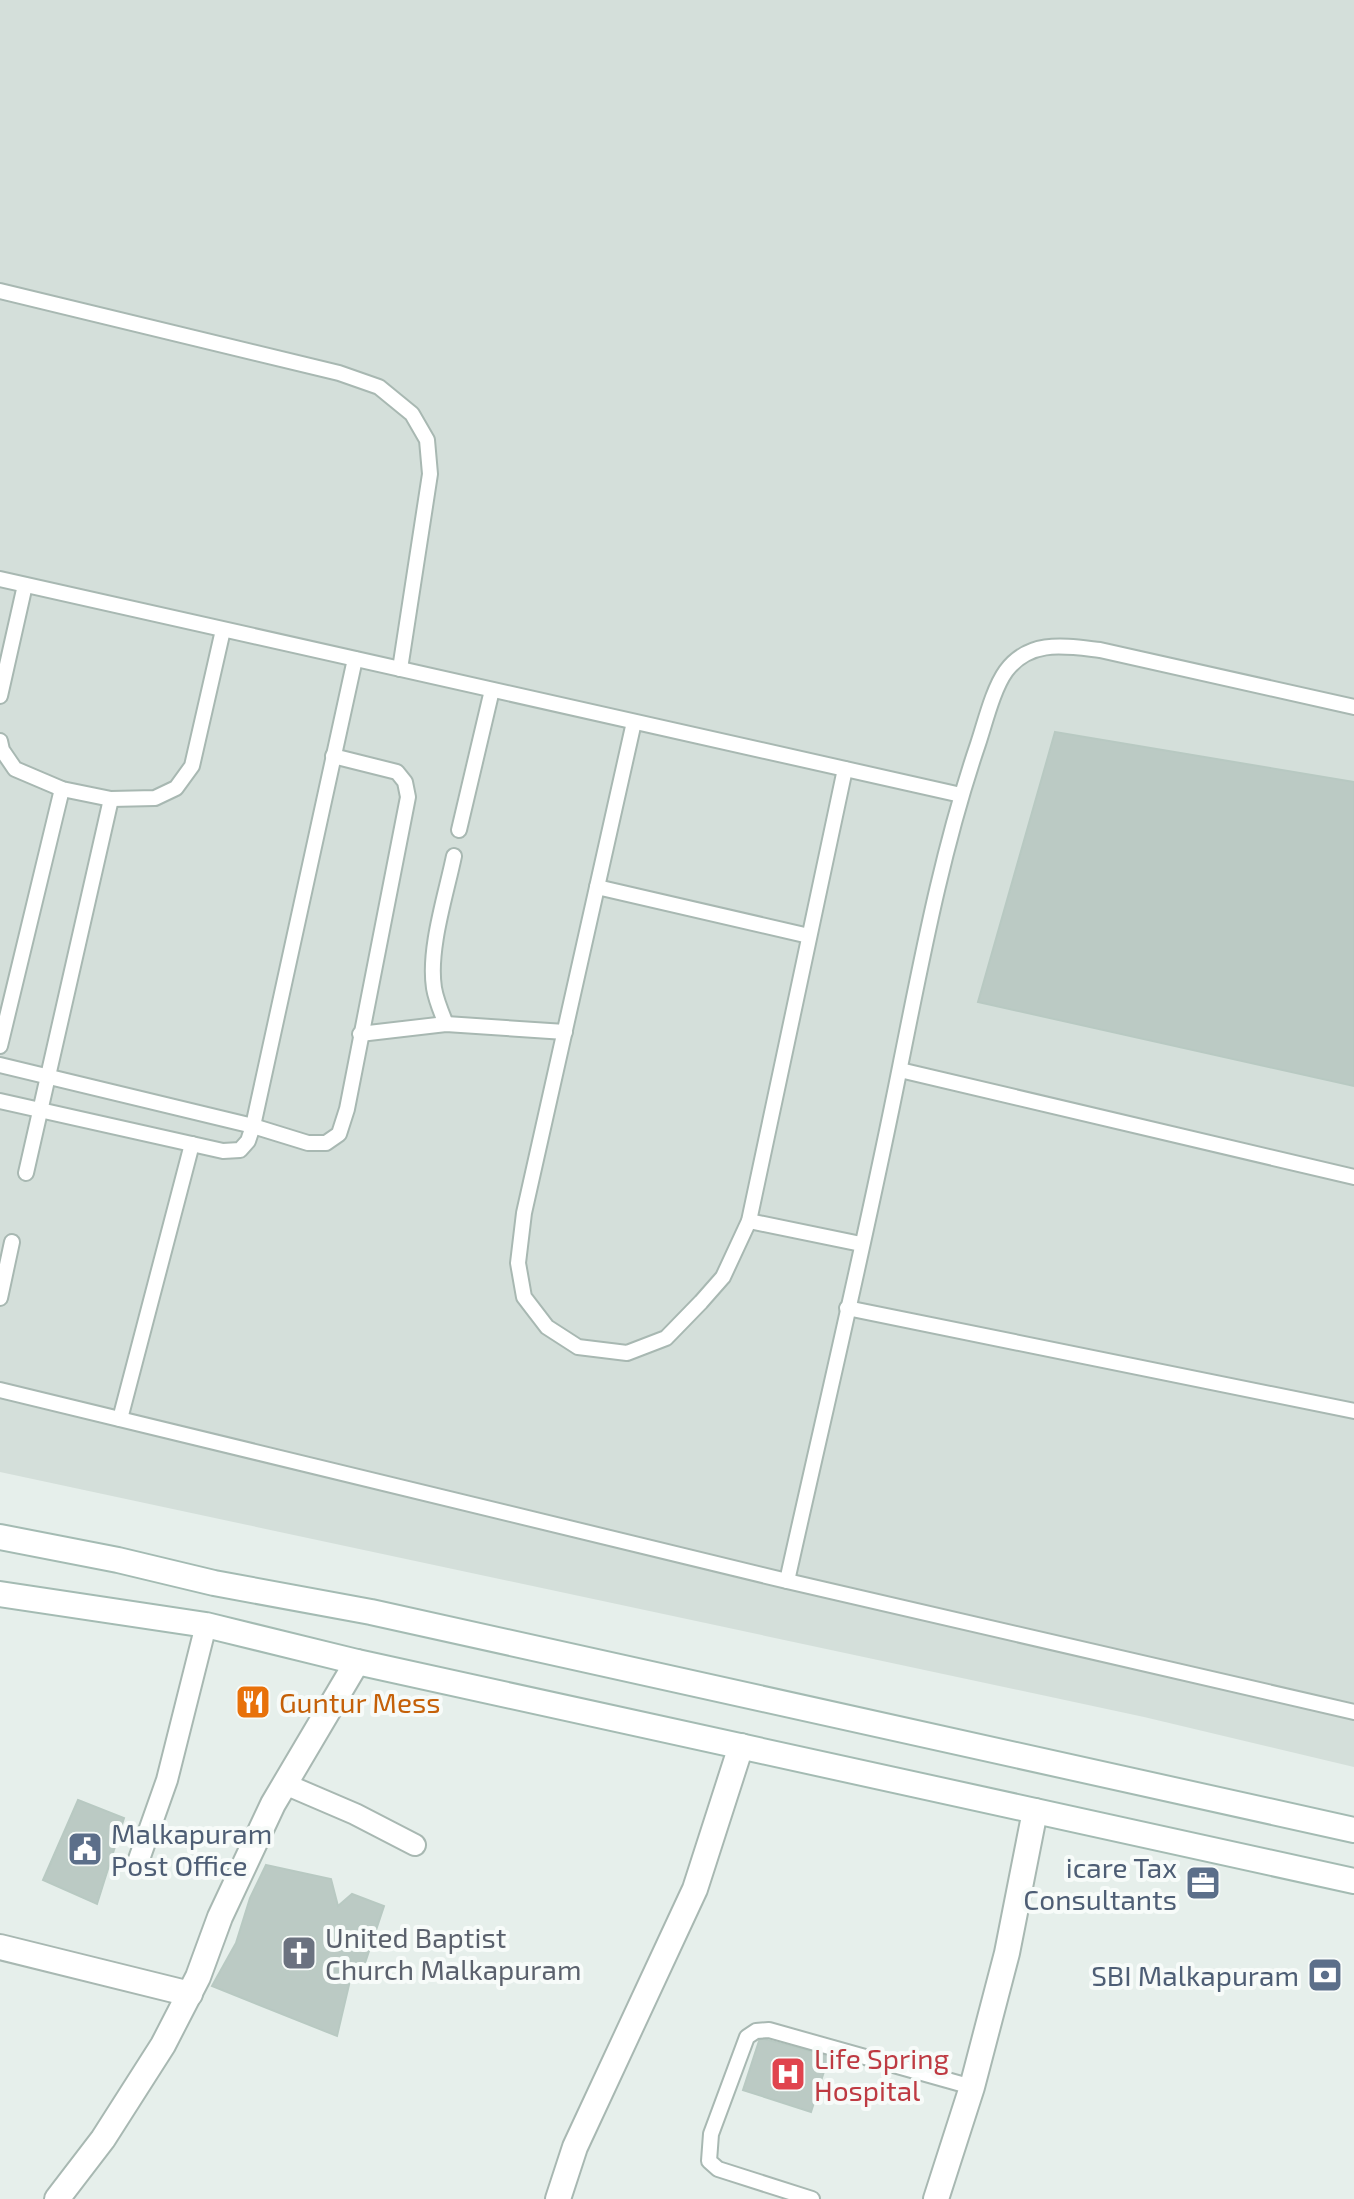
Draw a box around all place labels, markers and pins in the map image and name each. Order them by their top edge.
restaurant icon: Guntur Mess [234,1683,272,1721]
place label: Guntur Mess [279,1685,440,1719]
place label: Malkapuram Post Office [111,1816,272,1882]
public building icon: Malkapuram Post Office [66,1830,104,1868]
place label: icare Tax Consultants [1023,1850,1177,1916]
office icon: icare Tax Consultants [1184,1864,1222,1902]
place label: United Baptist Church Malkapuram [325,1920,581,1986]
church icon: United Baptist Church Malkapuram [280,1934,318,1972]
bank icon: SBI Malkapuram [1306,1956,1344,1994]
place label: SBI Malkapuram [1091,1958,1299,1992]
place label: Life Spring Hospital [814,2041,949,2107]
hospital icon: Life Spring Hospital [769,2055,807,2093]

